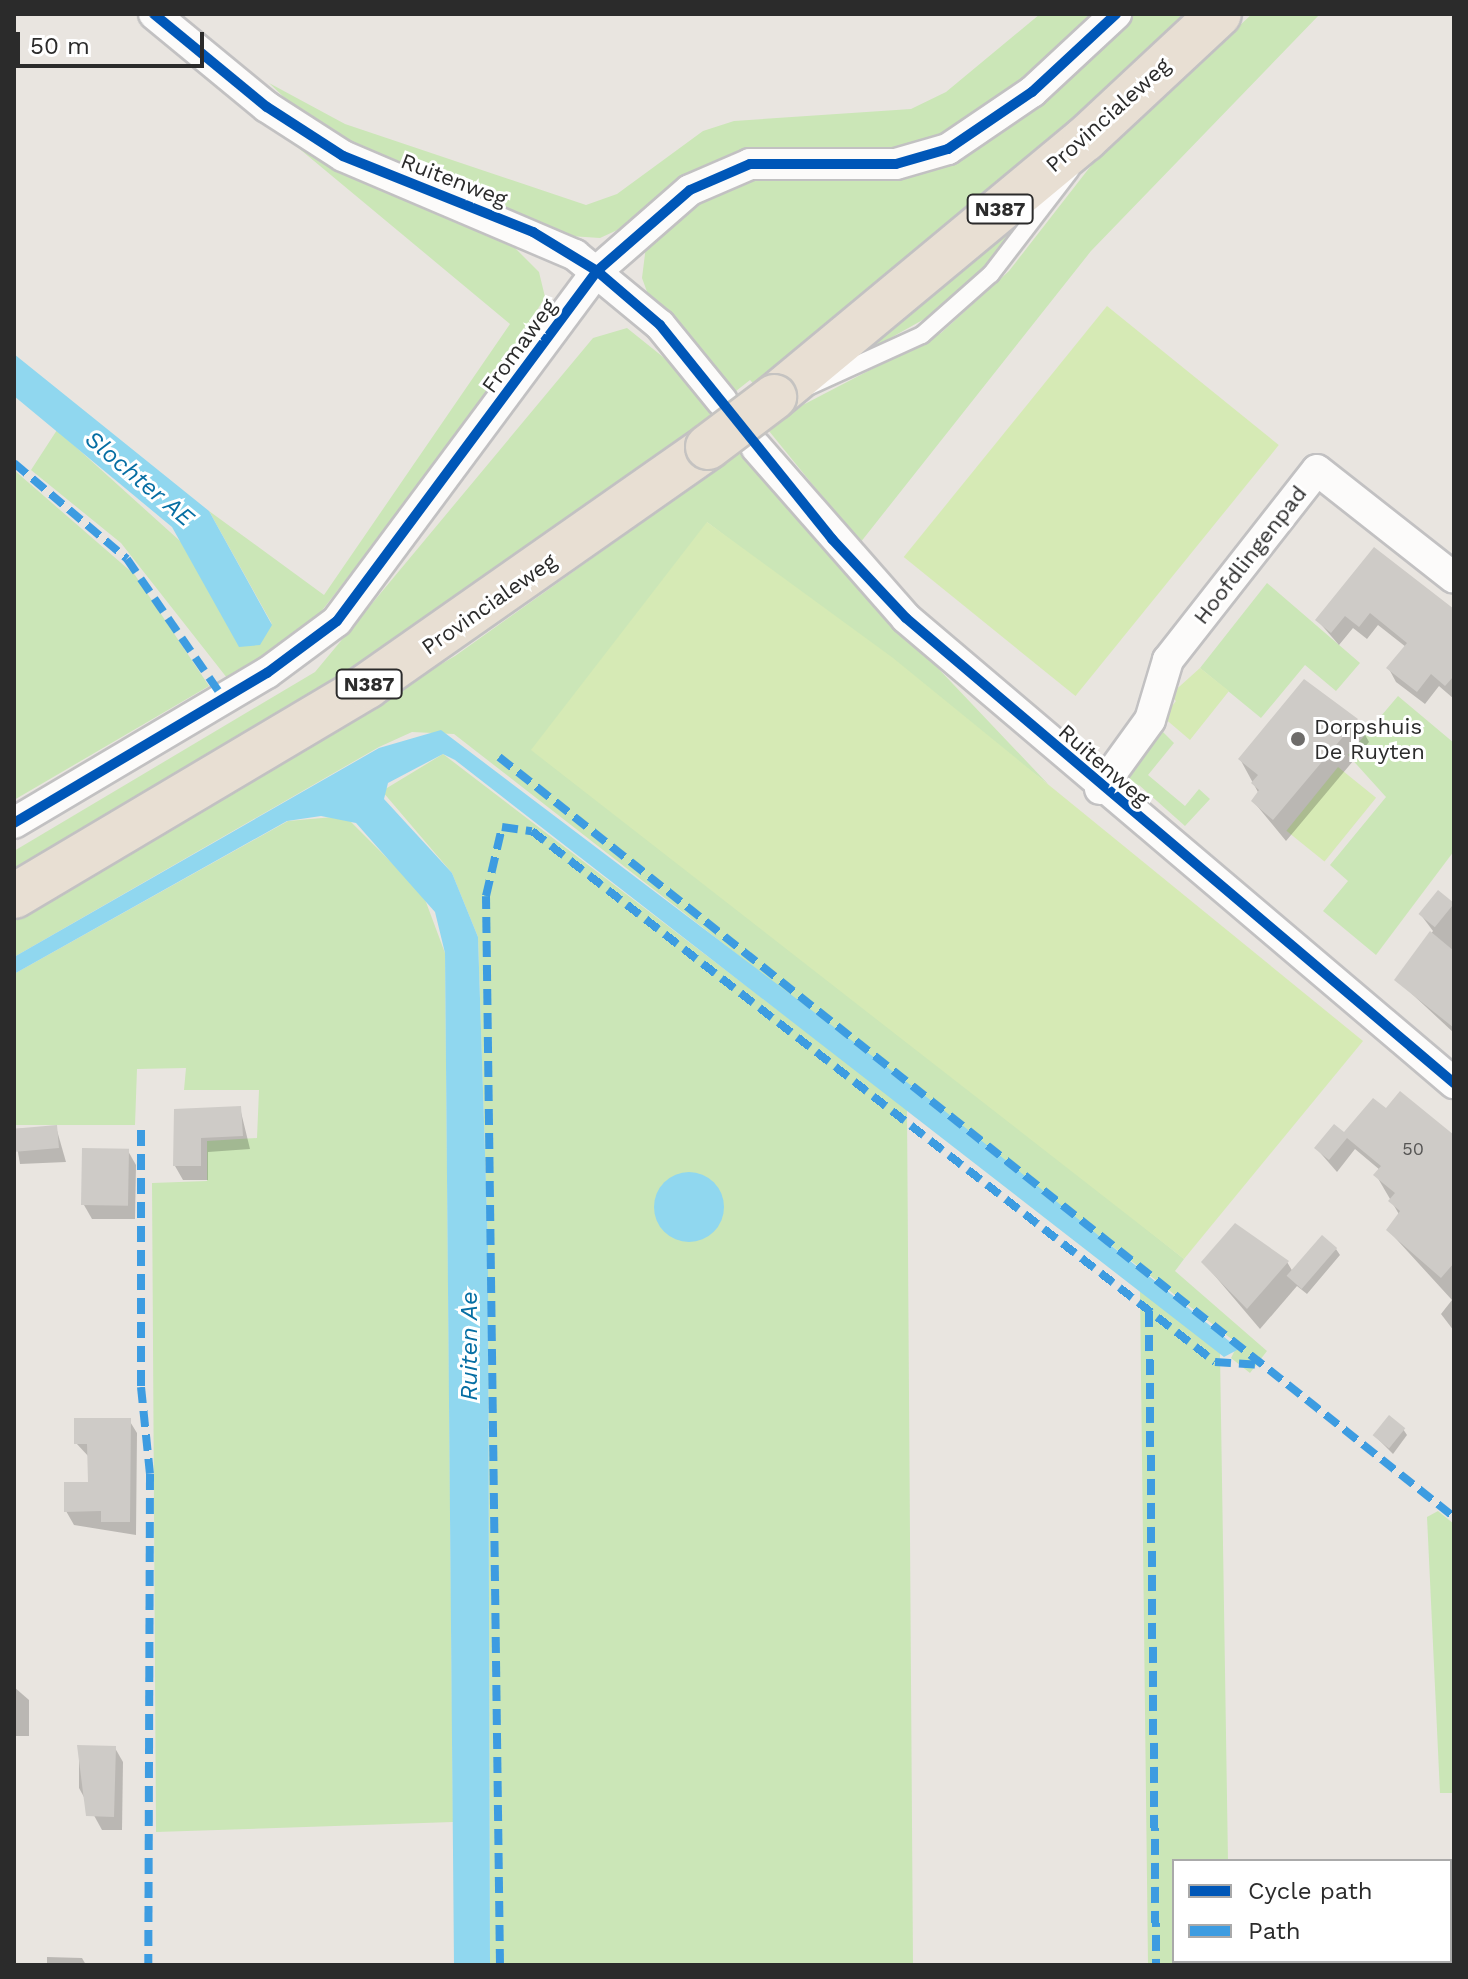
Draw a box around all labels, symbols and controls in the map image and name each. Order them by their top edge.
scale bar [20,16,208,66]
text: 50 m [30,32,90,60]
street label: Provincialeweg [1040,52,1176,178]
street label: Ruitenweg [397,148,511,212]
road number: N387 [966,193,1034,225]
street label: Fromaweg [476,294,562,398]
water label: Slochter AE [78,425,200,533]
street label: Hoofdlingenpad [1188,480,1312,630]
street label: Provincialeweg [417,548,561,660]
road number: N387 [335,668,403,700]
place label: Dorpshuis De Ruyten [1314,713,1425,764]
street label: Ruitenweg [1053,718,1155,812]
marker: Dorpshuis De Ruyten [1289,730,1307,748]
house number: 50 [1402,1138,1424,1160]
water label: Ruiten Ae [456,1291,484,1401]
legend [1172,1859,1452,1963]
text: Cycle path [1248,1877,1373,1905]
text: Path [1248,1917,1301,1945]

